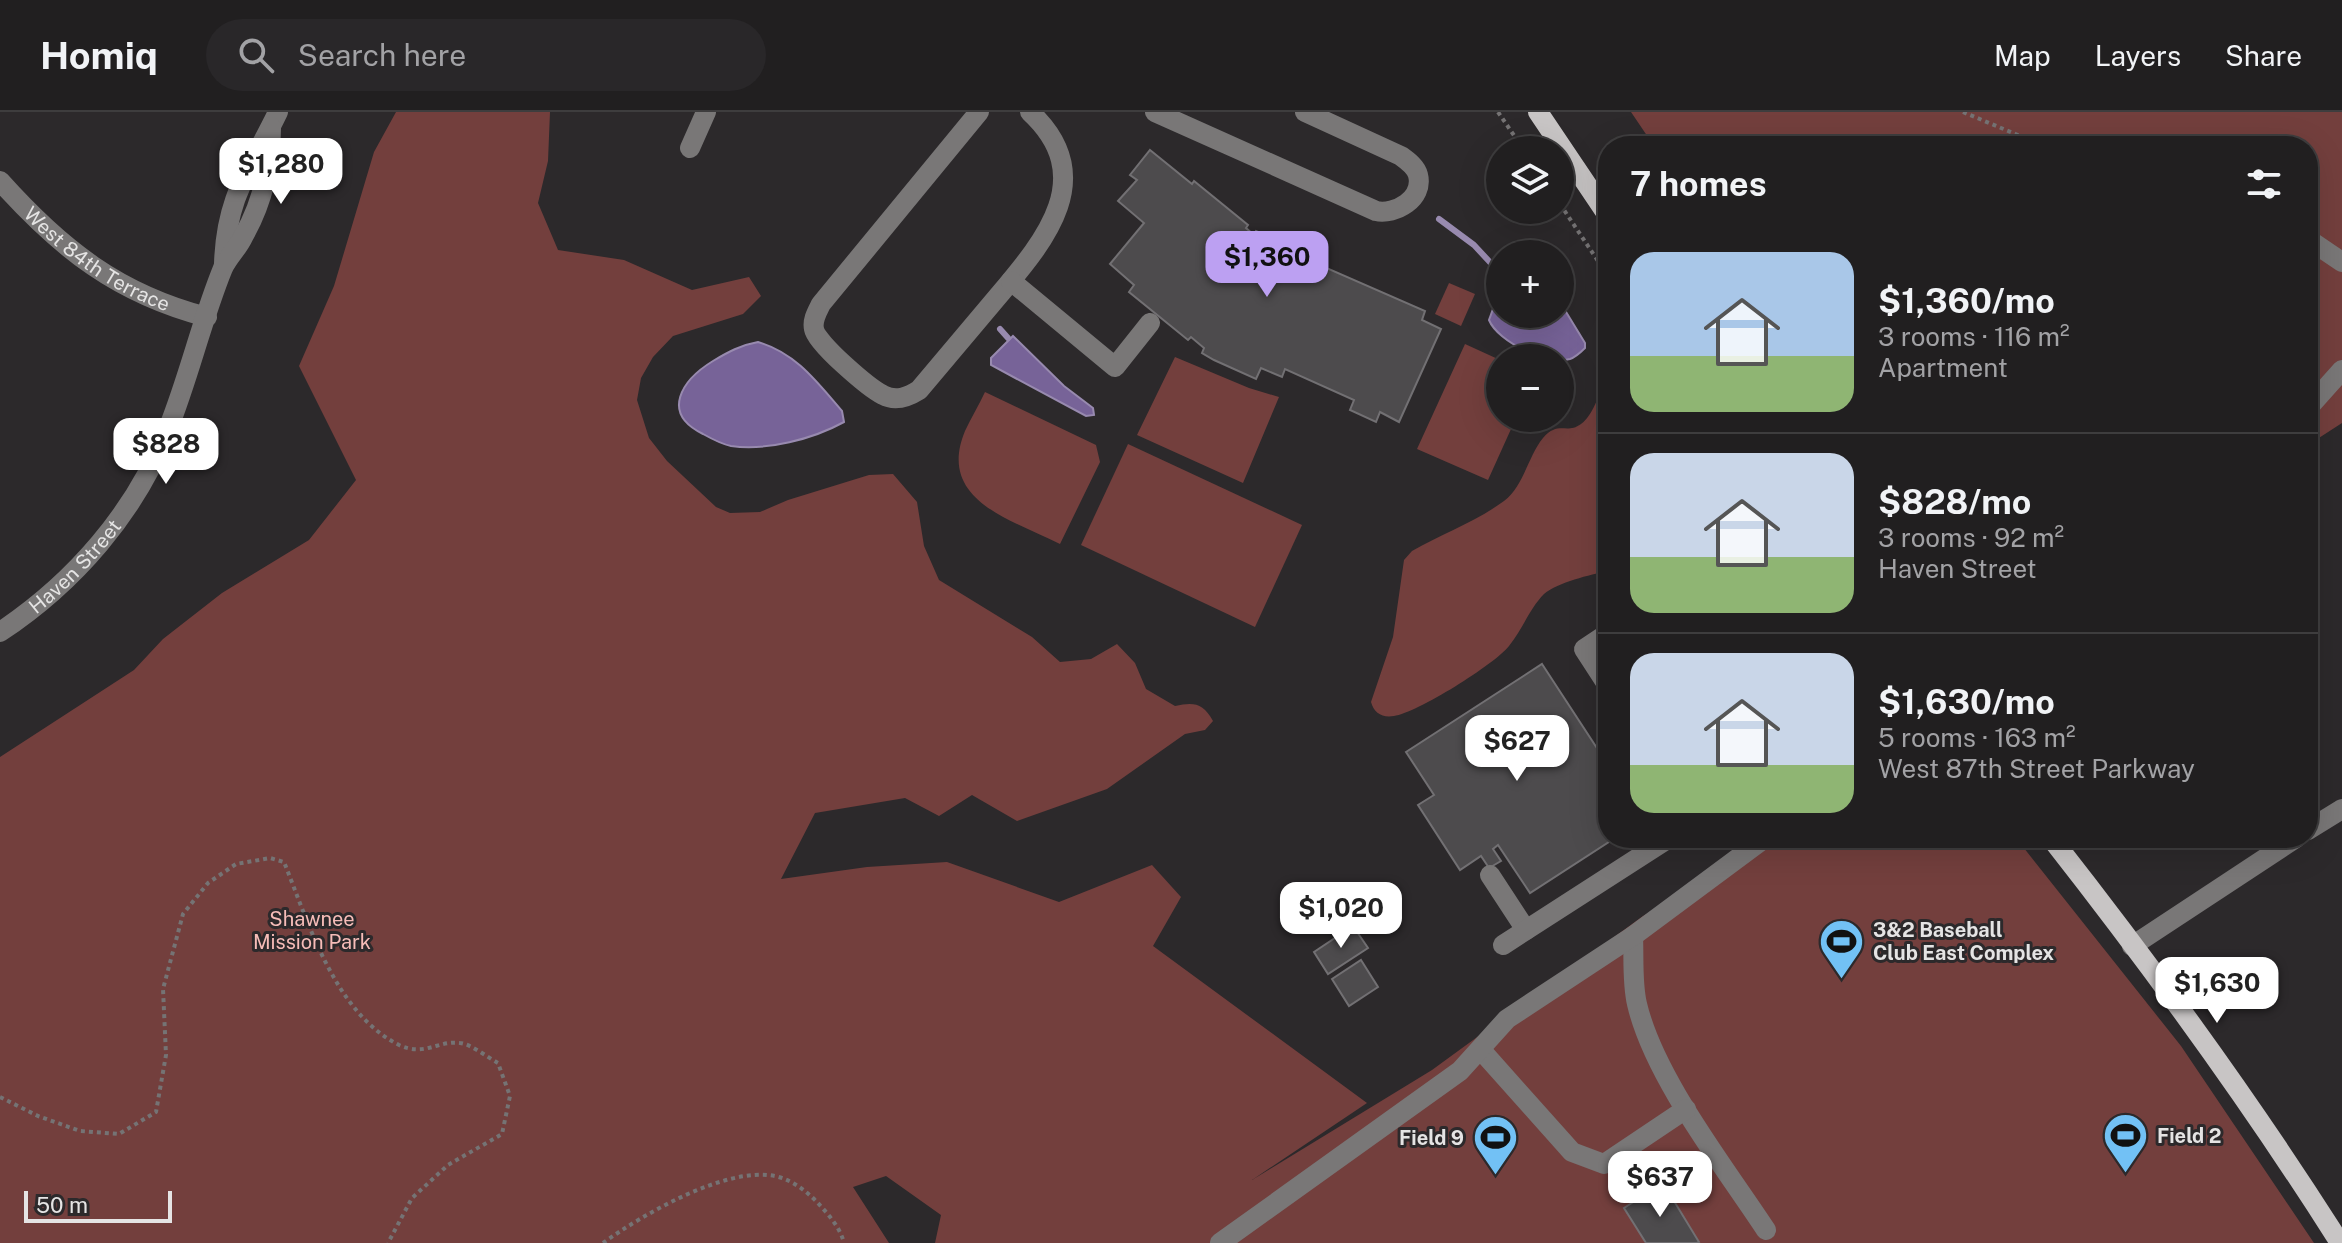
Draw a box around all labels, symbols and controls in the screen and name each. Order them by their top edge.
search box [206,19,766,91]
text: Homiq [40,33,158,78]
icon: search [234,33,278,77]
text: Search here [298,37,466,73]
text: Map [1994,39,2051,72]
text: Layers [2095,39,2181,72]
text: Share [2225,39,2302,72]
map controls [1486,136,1574,432]
button: layers [1486,136,1574,224]
pin: $1,280 [216,138,346,206]
text: $1,280 [237,148,325,179]
icon: filters [2242,162,2286,206]
text: 7 homes [1630,164,1767,204]
street label: West 84th Terrace [19,202,173,316]
pin: $1,360 [1202,231,1332,299]
button: + [1486,240,1574,328]
text: $1,360 [1223,241,1311,272]
text: $1,360/mo [1878,281,2055,321]
icon: home [1694,284,1790,380]
text: 3 rooms · 116 m² [1878,321,2070,352]
button: − [1486,344,1574,432]
text: Apartment [1878,352,2008,383]
pin: $828 [119,418,213,486]
text: $828 [131,428,201,459]
text: $828/mo [1878,482,2031,522]
icon: home [1694,485,1790,581]
street label: Haven Street [24,515,126,619]
text: 3 rooms · 92 m² [1878,522,2064,553]
text: Haven Street [1878,553,2037,584]
text: $1,630/mo [1878,682,2055,722]
icon: home [1694,685,1790,781]
pin: $627 [1470,715,1564,783]
text: 5 rooms · 163 m² [1878,722,2076,753]
text: $627 [1483,725,1551,756]
text: West 87th Street Parkway [1878,753,2195,784]
pin: $1,020 [1276,882,1406,950]
text: $1,020 [1298,892,1384,923]
park label: Shawnee Mission Park [253,907,371,954]
sports icon: 3&2 Baseball Club East Complex [1818,918,1866,981]
place label: 3&2 Baseball Club East Complex [1873,918,2054,965]
pin: $1,630 [2152,957,2282,1025]
text: $1,630 [2173,967,2261,998]
sports icon: Field 2 [2102,1112,2150,1175]
sports icon: Field 9 [1471,1114,1519,1177]
place label: Field 2 [2157,1124,2222,1148]
place label: Field 9 [1399,1126,1464,1150]
pin: $637 [1613,1151,1707,1219]
text: $637 [1626,1161,1694,1192]
scale bar [24,1187,172,1223]
text: 50 m [36,1192,88,1218]

